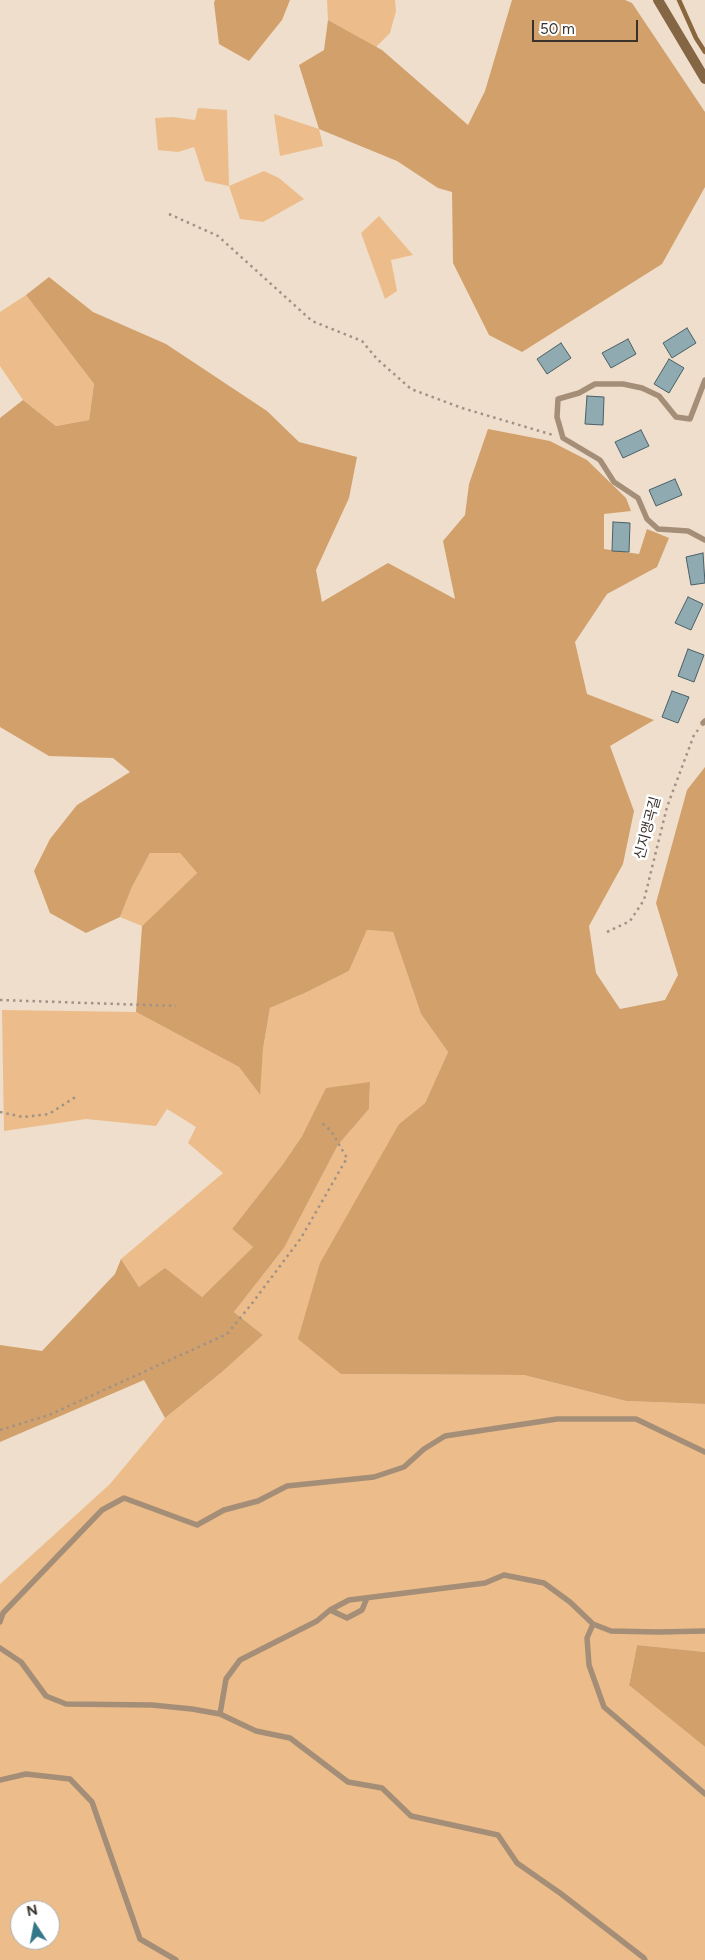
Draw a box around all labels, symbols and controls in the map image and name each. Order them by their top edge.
scale bar [535,10,641,42]
text: 50 m [540,20,575,38]
street label: 신지앵곡길 [632,795,664,861]
north arrow [10,1900,60,1950]
text: N [25,1901,39,1920]

